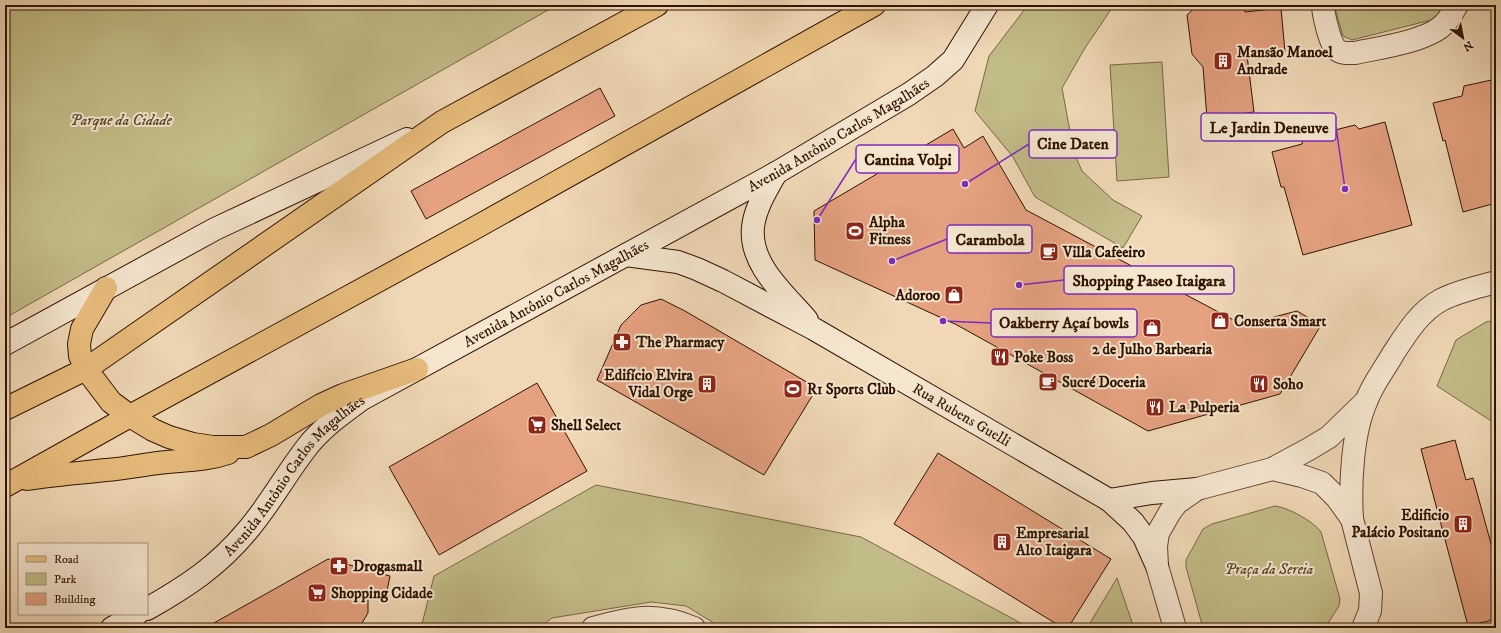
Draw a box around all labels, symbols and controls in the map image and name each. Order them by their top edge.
north arrow [1443,18,1483,58]
text: N [1460,37,1475,54]
place label: Mansão Manoel Andrade [1236,43,1333,79]
building icon: Mansão Manoel Andrade [1212,50,1234,72]
street label: Avenida Antônio Carlos Magalhães [745,74,933,197]
park label: Parque da Cidade [70,111,173,130]
callout: Le Jardin Deneuve [1201,113,1336,141]
text: Le Jardin Deneuve [1209,118,1329,138]
callout: Cine Daten [1029,130,1117,158]
text: Cine Daten [1037,134,1110,154]
callout: Cantina Volpi [856,145,959,173]
text: Cantina Volpi [864,150,952,170]
place label: Alpha Fitness [868,213,911,249]
sports icon: Alpha Fitness [844,220,866,242]
callout: Carambola [947,225,1032,253]
text: Carambola [956,230,1026,250]
street label: Avenida Antônio Carlos Magalhães [460,235,652,352]
cafe icon: Villa Cafeeiro [1038,241,1060,263]
place label: Villa Cafeeiro [1062,243,1146,262]
callout: Shopping Paseo Itaigara [1064,266,1234,294]
text: Shopping Paseo Itaigara [1072,271,1227,291]
shop icon: Adoroo [943,284,965,306]
place label: Adoroo [895,286,941,305]
callout: Oakberry Açaí bowls [991,309,1137,337]
shop icon: Conserta Smart [1209,310,1231,332]
place label: Conserta Smart [1234,312,1326,331]
text: Oakberry Açaí bowls [999,313,1130,333]
shop icon: 2 de Julho Barbearia [1141,317,1163,339]
pharmacy icon: The Pharmacy [611,331,633,353]
place label: The Pharmacy [635,333,725,352]
place label: 2 de Julho Barbearia [1092,340,1213,359]
restaurant icon: Poke Boss [989,346,1011,368]
place label: Poke Boss [1014,348,1073,367]
place label: Edifício Elvira Vidal Orge [604,366,694,402]
cafe icon: Sucré Doceria [1037,371,1059,393]
building icon: Edifício Elvira Vidal Orge [696,373,718,395]
place label: Sucré Doceria [1062,373,1146,392]
restaurant icon: Soho [1248,373,1270,395]
place label: Soho [1273,375,1304,394]
sports icon: R1 Sports Club [782,378,804,400]
street label: Rua Rubens Guelli [909,379,1014,451]
place label: R1 Sports Club [807,380,896,399]
street label: Avenida Antônio Carlos Magalhães [220,391,369,561]
restaurant icon: La Pulperia [1144,396,1166,418]
place label: La Pulperia [1169,398,1240,417]
supermarket icon: Shell Select [526,414,548,436]
place label: Shell Select [551,416,621,435]
place label: Edificio Palácio Positano [1351,506,1450,542]
building icon: Edificio Palácio Positano [1452,513,1474,535]
place label: Empresarial Alto Itaigara [1015,524,1093,560]
building icon: Empresarial Alto Itaigara [991,531,1013,553]
legend [18,543,148,615]
text: Road [54,552,79,567]
pharmacy icon: Drogasmall [328,555,350,577]
place label: Drogasmall [353,557,423,576]
park label: Praça da Sereia [1225,560,1313,579]
text: Park [54,572,76,587]
supermarket icon: Shopping Cidade [306,582,328,604]
place label: Shopping Cidade [331,584,433,603]
text: Building [54,592,95,607]

